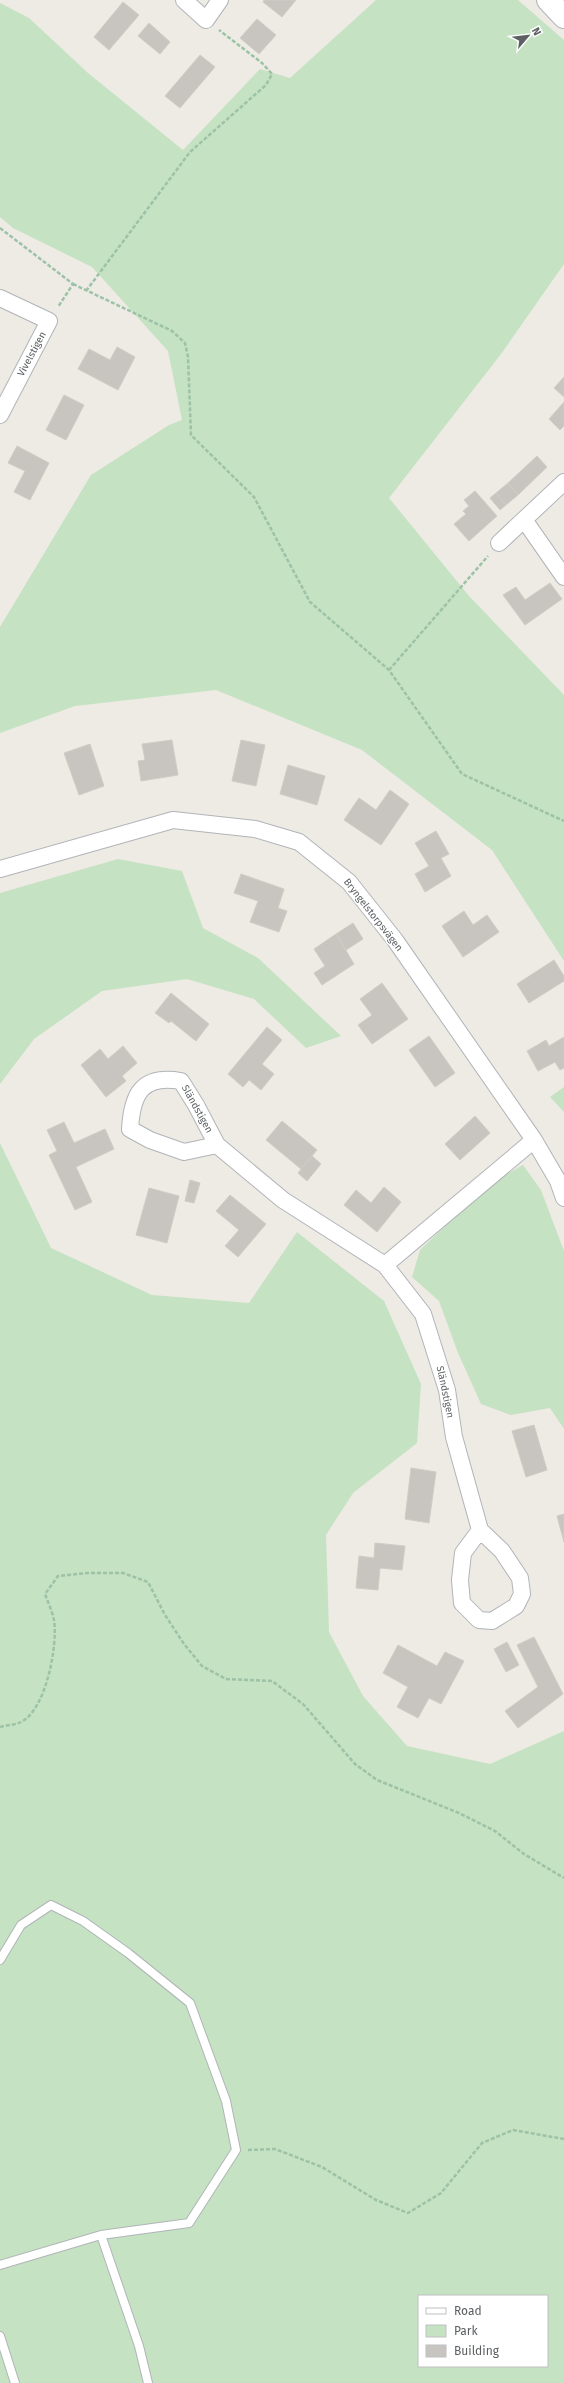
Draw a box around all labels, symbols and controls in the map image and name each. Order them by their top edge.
north arrow [508,16,548,56]
text: N [529,25,544,38]
street label: Vivelstigen [15,330,49,378]
street label: Bryngelstorpsvägen [341,876,405,954]
street label: Sländstigen [179,1083,215,1135]
street label: Sländstigen [434,1365,456,1419]
legend [418,2295,548,2367]
text: Road [454,2304,482,2318]
text: Park [454,2324,478,2338]
text: Building [454,2344,500,2358]

